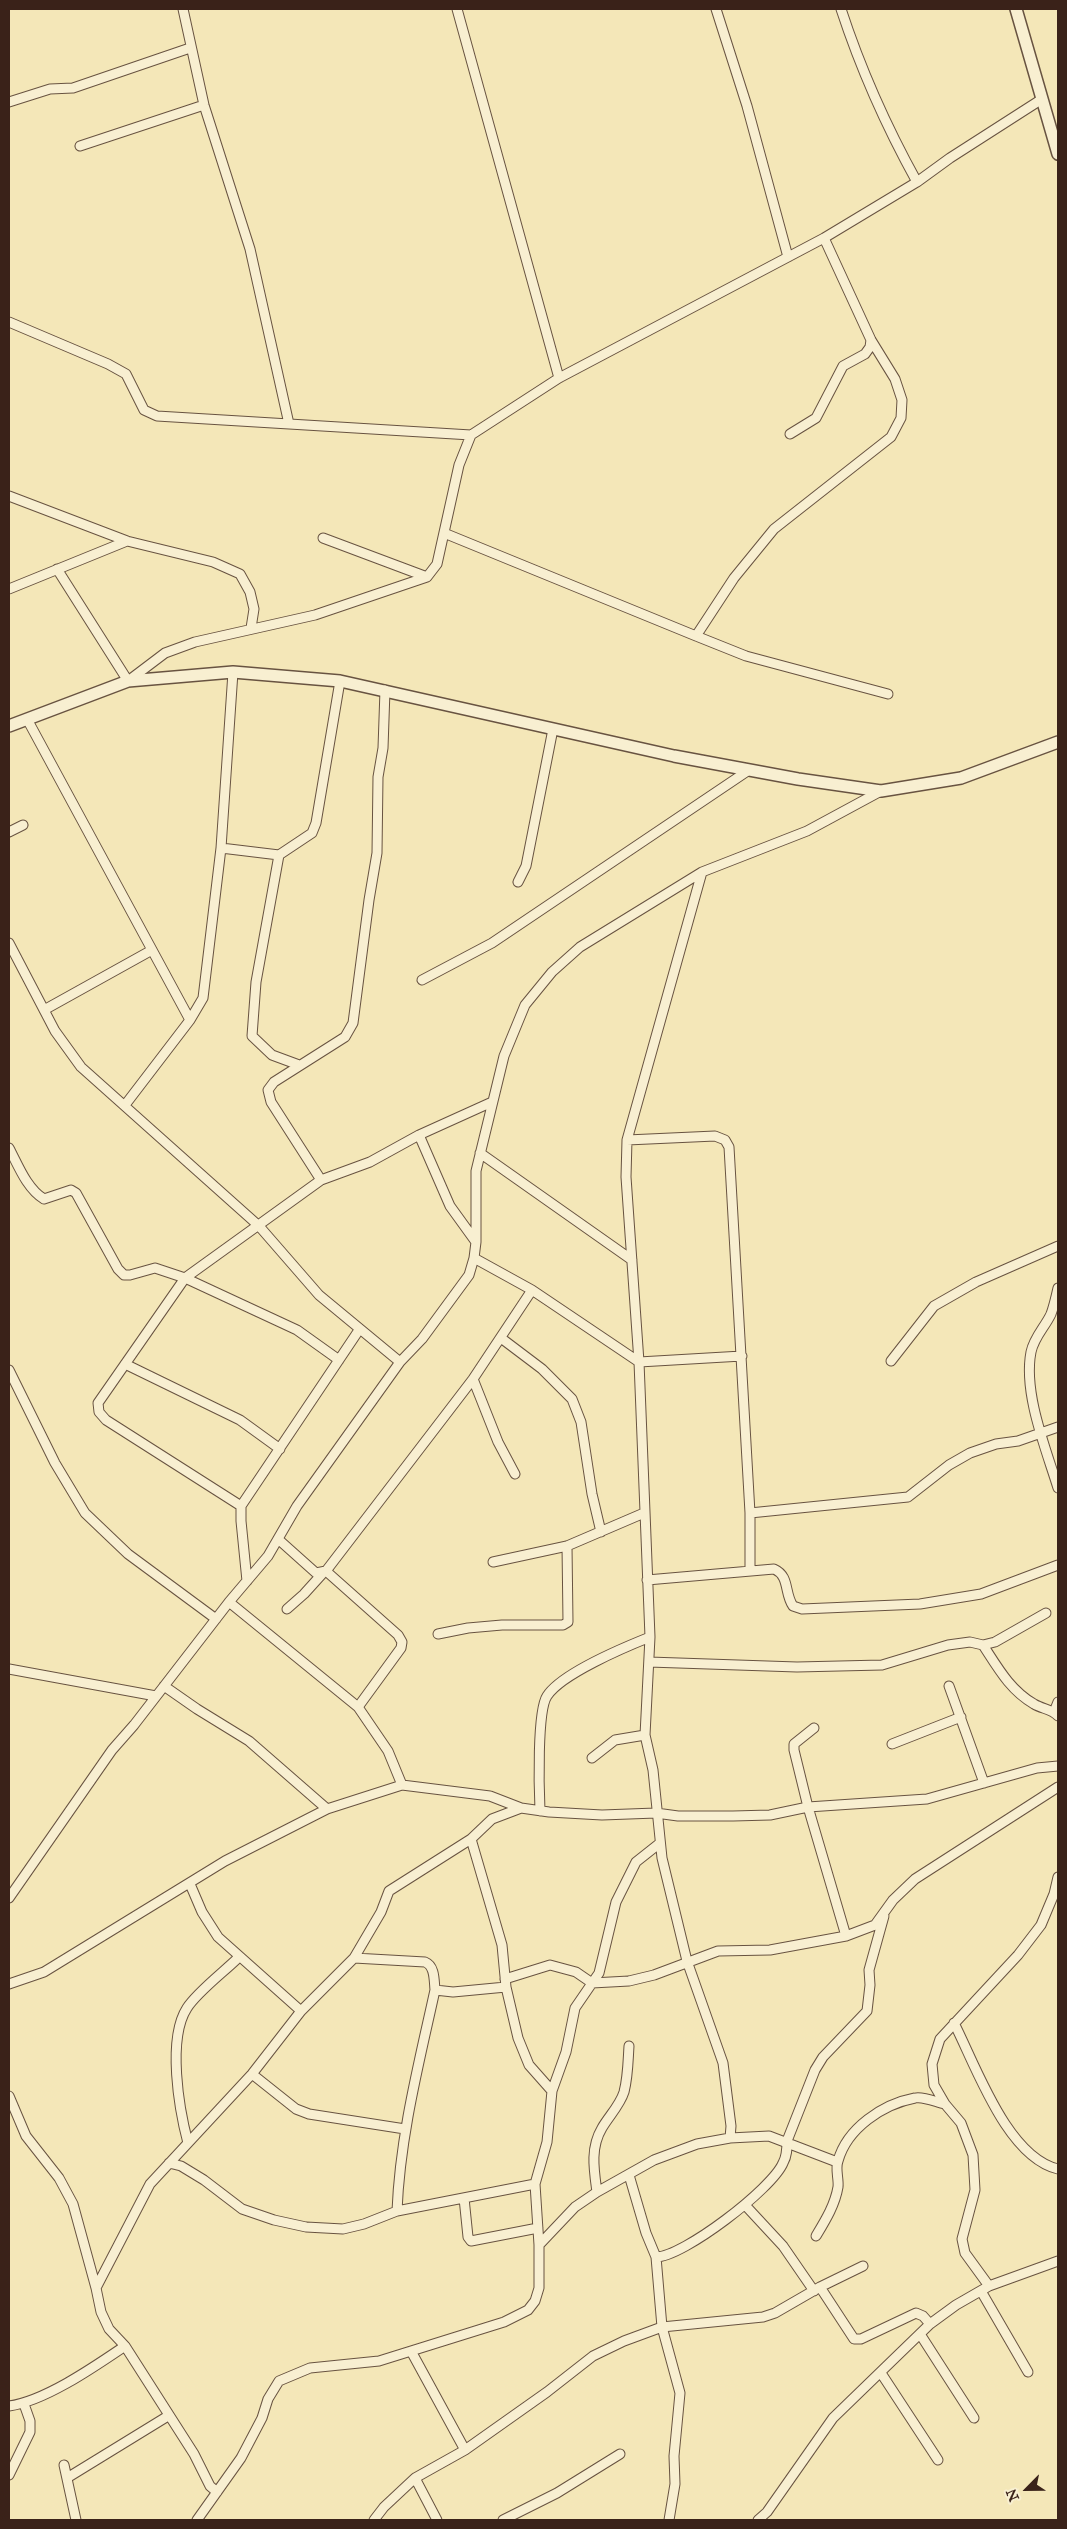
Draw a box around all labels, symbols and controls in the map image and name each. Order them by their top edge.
north arrow [1002,2464,1052,2514]
text: N [1003,2486,1023,2504]

